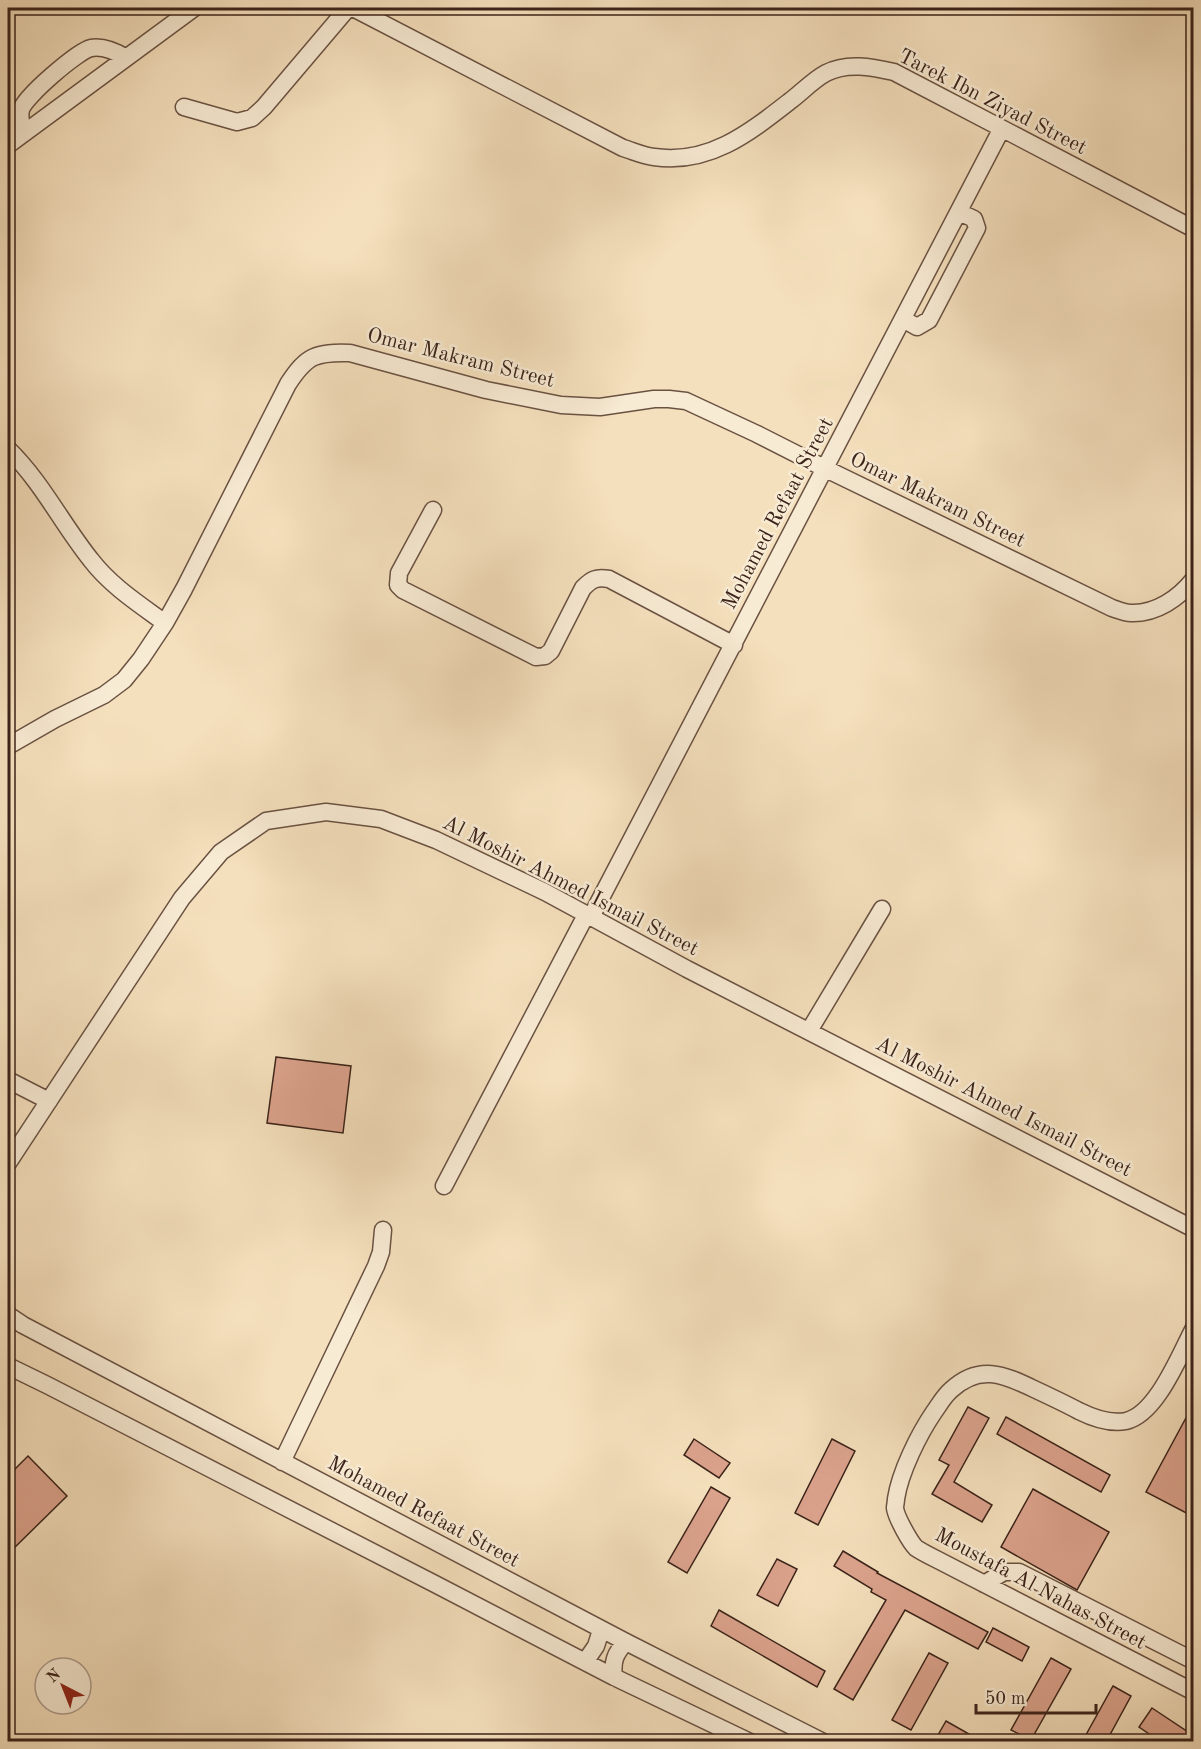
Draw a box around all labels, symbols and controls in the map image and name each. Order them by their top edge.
street label: Tarek Ibn Ziyad Street [895,46,1090,159]
street label: Omar Makram Street [365,325,556,392]
street label: Mohamed Refaat Street [719,414,838,613]
street label: Omar Makram Street [846,449,1028,552]
street label: Al Moshir Ahmed Ismail Street [439,812,702,960]
street label: Al Moshir Ahmed Ismail Street [872,1033,1135,1181]
street label: Mohamed Refaat Street [324,1453,523,1572]
street label: Moustafa Al Nahas Street [931,1525,1149,1654]
north arrow [33,1656,93,1716]
text: N [44,1666,65,1686]
scale bar [976,1677,1096,1715]
text: 50 m [985,1690,1025,1708]

